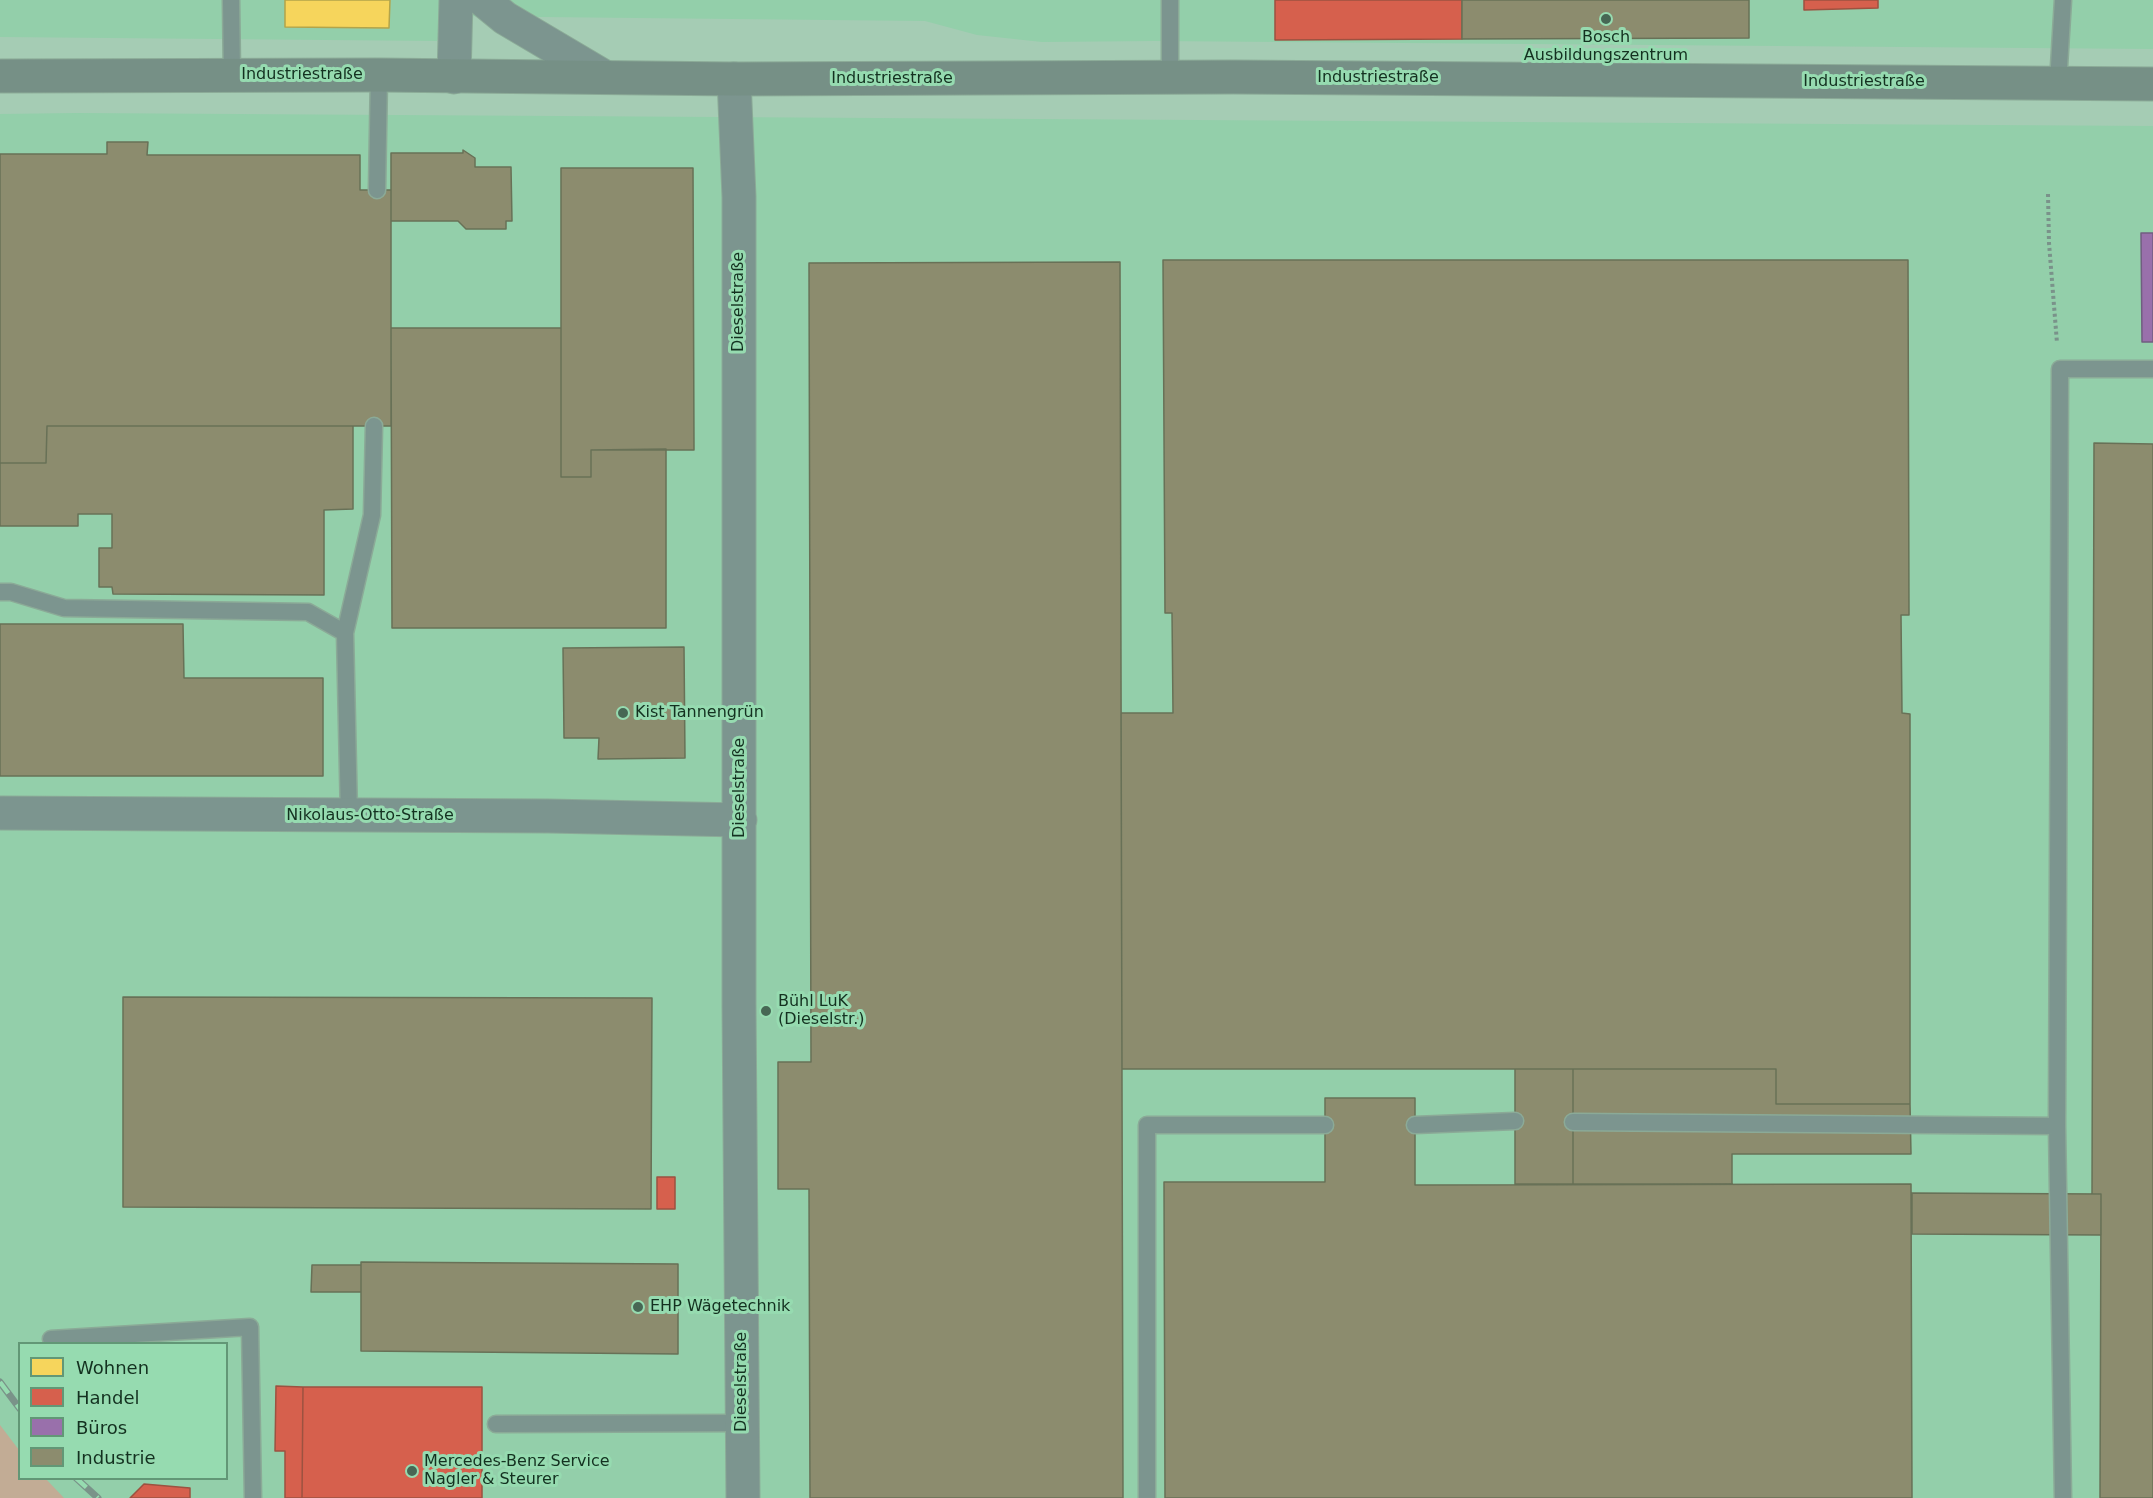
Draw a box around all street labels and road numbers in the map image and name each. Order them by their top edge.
street label: Industriestraße [241,65,363,85]
street label: Industriestraße [1317,68,1439,88]
street label: Industriestraße [831,69,953,89]
street label: Industriestraße [1803,72,1925,92]
street label: Dieselstraße [729,252,749,352]
street label: Dieselstraße [730,738,750,838]
street label: Nikolaus-Otto-Straße [286,806,454,826]
street label: Dieselstraße [732,1332,752,1432]

